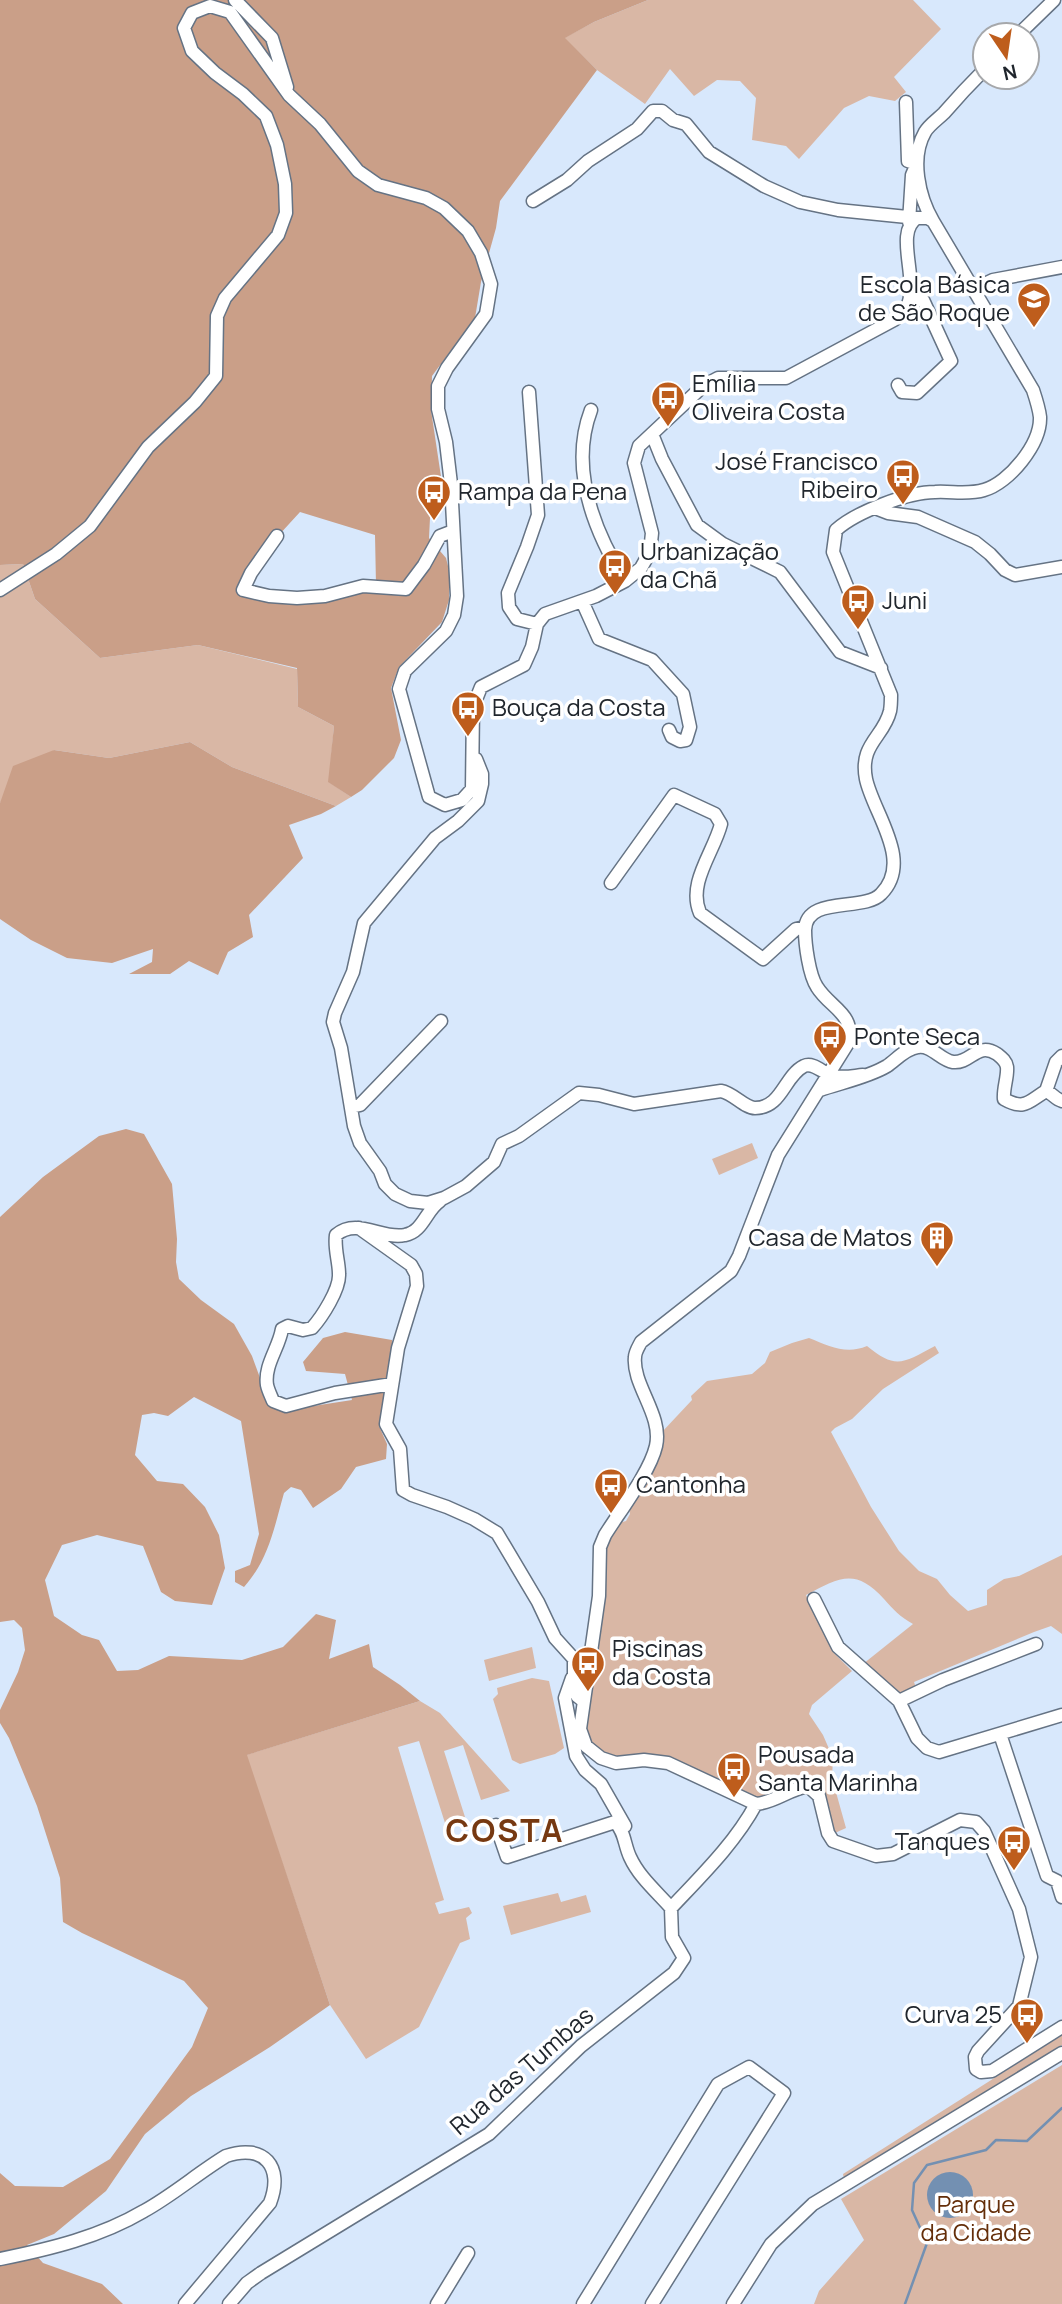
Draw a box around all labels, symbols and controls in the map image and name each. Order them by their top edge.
north arrow [971,21,1041,91]
text: N [1000,58,1019,87]
place label: Escola Básica de São Roque [858,267,1010,328]
school or university icon: Escola Básica de São Roque [1015,280,1053,329]
place label: Emília Oliveira Costa [692,366,845,427]
bus stop icon: Emília Oliveira Costa [649,379,687,428]
place label: José Francisco Ribeiro [715,444,878,505]
bus stop icon: José Francisco Ribeiro [884,457,922,506]
bus stop icon: Rampa da Pena [415,473,453,522]
place label: Rampa da Pena [458,474,627,507]
place label: Urbanização da Chã [640,534,779,595]
bus stop icon: Urbanização da Chã [596,547,634,596]
bus stop icon: Juni [839,582,877,631]
place label: Juni [882,583,927,616]
bus stop icon: Bouça da Costa [449,689,487,738]
place label: Bouça da Costa [492,690,666,723]
bus stop icon: Ponte Seca [811,1018,849,1067]
place label: Ponte Seca [854,1019,980,1052]
building icon: Casa de Matos [918,1219,956,1268]
place label: Casa de Matos [748,1220,912,1253]
bus stop icon: Cantonha [592,1466,630,1515]
place label: Cantonha [636,1467,746,1500]
place label: Piscinas da Costa [612,1631,711,1692]
bus stop icon: Piscinas da Costa [569,1644,607,1693]
place label: Pousada Santa Marinha [758,1737,918,1798]
bus stop icon: Pousada Santa Marinha [715,1750,753,1799]
district label: COSTA [446,1808,564,1852]
bus stop icon: Tanques [995,1823,1033,1872]
place label: Tanques [895,1824,990,1857]
bus stop icon: Curva 25 [1008,1996,1046,2045]
place label: Curva 25 [905,1997,1002,2030]
street label: Rua das Tumbas [442,1998,600,2141]
park label: Parque da Cidade [921,2187,1031,2248]

